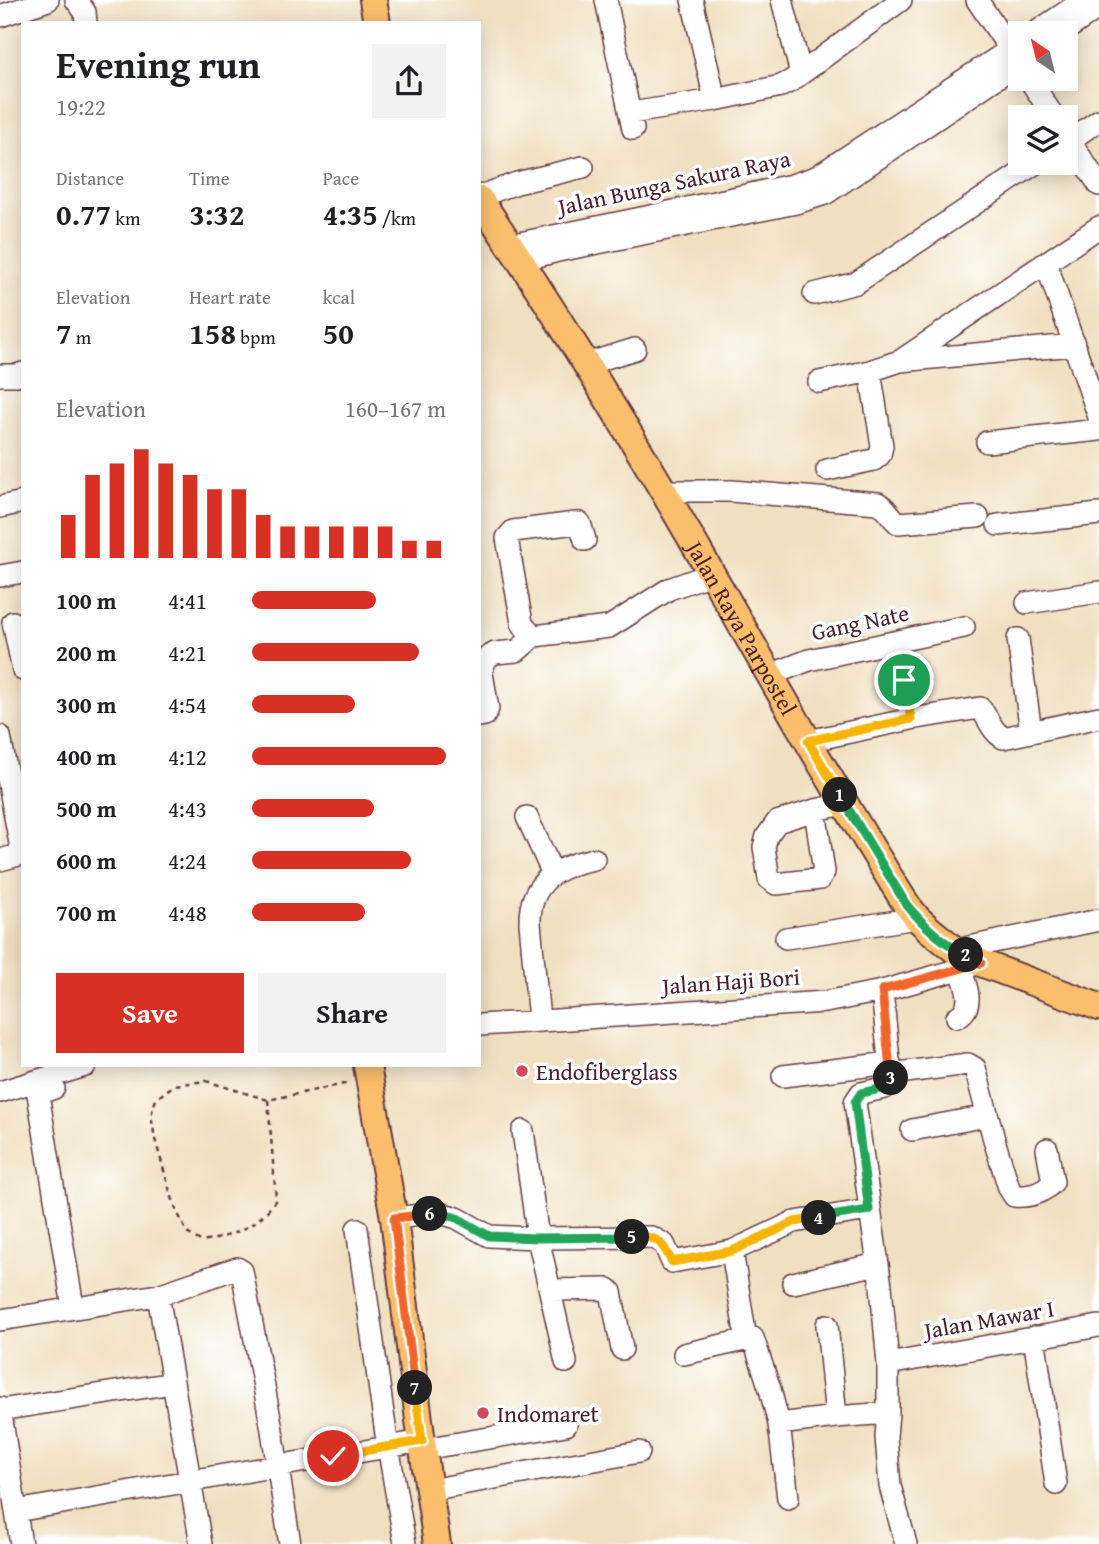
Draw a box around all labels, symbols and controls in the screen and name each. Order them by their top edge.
north arrow [1008,21,1078,91]
map controls [1008,21,1078,175]
text: Evening run [56,36,260,92]
button: share [372,44,446,118]
text: 19:22 [56,90,106,123]
button: layers [1008,105,1078,175]
street label: Jalan Bunga Sakura Raya [552,141,793,223]
text: Distance [56,164,124,192]
text: Time [189,164,230,192]
text: Pace [323,164,359,192]
text: 0.77 [56,192,111,236]
text: 3:32 [189,192,244,236]
text: 4:35 [323,192,378,236]
text: km [111,204,140,232]
text: /km [378,204,416,232]
text: Elevation [56,283,130,311]
text: Heart rate [189,283,271,311]
text: kcal [323,283,355,311]
text: 7 [56,311,72,355]
text: 158 [189,311,236,355]
text: 50 [323,311,354,355]
text: m [72,323,91,351]
text: bpm [236,323,276,351]
text: Elevation [56,392,146,425]
text: 160–167 m [345,392,446,425]
street label: Jalan Raya Parpostel [678,532,806,721]
text: 100 m [56,584,117,617]
text: 4:41 [168,584,207,617]
street label: Gang Nate [808,596,912,648]
text: 200 m [56,636,117,669]
text: 4:21 [168,636,207,669]
pin [874,650,934,710]
icon: arrive [885,661,923,699]
text: 300 m [56,688,117,721]
text: 4:54 [168,688,207,721]
text: 400 m [56,740,117,773]
text: 4:12 [168,740,207,773]
pin: 1 [822,778,858,812]
text: 1 [835,780,844,808]
text: 500 m [56,792,117,825]
text: 4:43 [168,792,207,825]
text: 600 m [56,844,117,877]
text: 4:24 [168,844,207,877]
text: 700 m [56,896,117,929]
text: 4:48 [168,896,207,929]
pin: 2 [948,937,984,972]
text: 2 [961,940,970,968]
street label: Jalan Haji Bori [658,960,801,1002]
button: Save [56,973,244,1053]
button: Share [258,973,446,1053]
place label: Endofiberglass [536,1055,678,1088]
pin: 3 [874,1060,908,1096]
marker: Endofiberglass [514,1063,530,1079]
text: 3 [886,1063,895,1091]
pin: 6 [412,1196,448,1232]
text: 6 [425,1199,434,1227]
pin: 4 [802,1200,836,1236]
text: 4 [814,1203,823,1231]
pin: 5 [614,1220,650,1254]
text: 5 [627,1222,636,1250]
street label: Jalan Mawar I [919,1291,1057,1347]
pin: 7 [398,1370,432,1406]
text: 7 [410,1373,419,1401]
place label: Indomaret [497,1397,599,1430]
marker: Indomaret [475,1405,491,1421]
pin [303,1426,363,1486]
icon: check [314,1437,352,1475]

